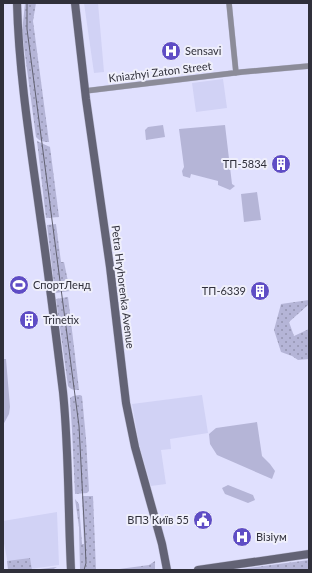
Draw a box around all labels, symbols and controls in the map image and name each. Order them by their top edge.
hospital icon: Sensavi [160,40,182,62]
place label: Sensavi [185,44,222,57]
street label: Kniazhyi Zaton Street [108,59,212,84]
building icon: ТП-5834 [270,153,292,175]
place label: ТП-5834 [223,157,268,170]
street label: Petra Hryhorenka Avenue [109,224,138,350]
sports icon: СпортЛенд [8,274,30,296]
place label: СпортЛенд [33,278,91,291]
building icon: ТП-6339 [249,280,271,302]
place label: ТП-6339 [202,284,246,297]
building icon: Trinetix [18,309,40,331]
place label: Trinetix [43,313,80,326]
public building icon: ВПЗ Київ 55 [192,509,214,531]
place label: ВПЗ Київ 55 [127,513,189,526]
hospital icon: Візіум [231,526,253,548]
place label: Візіум [256,530,287,543]

